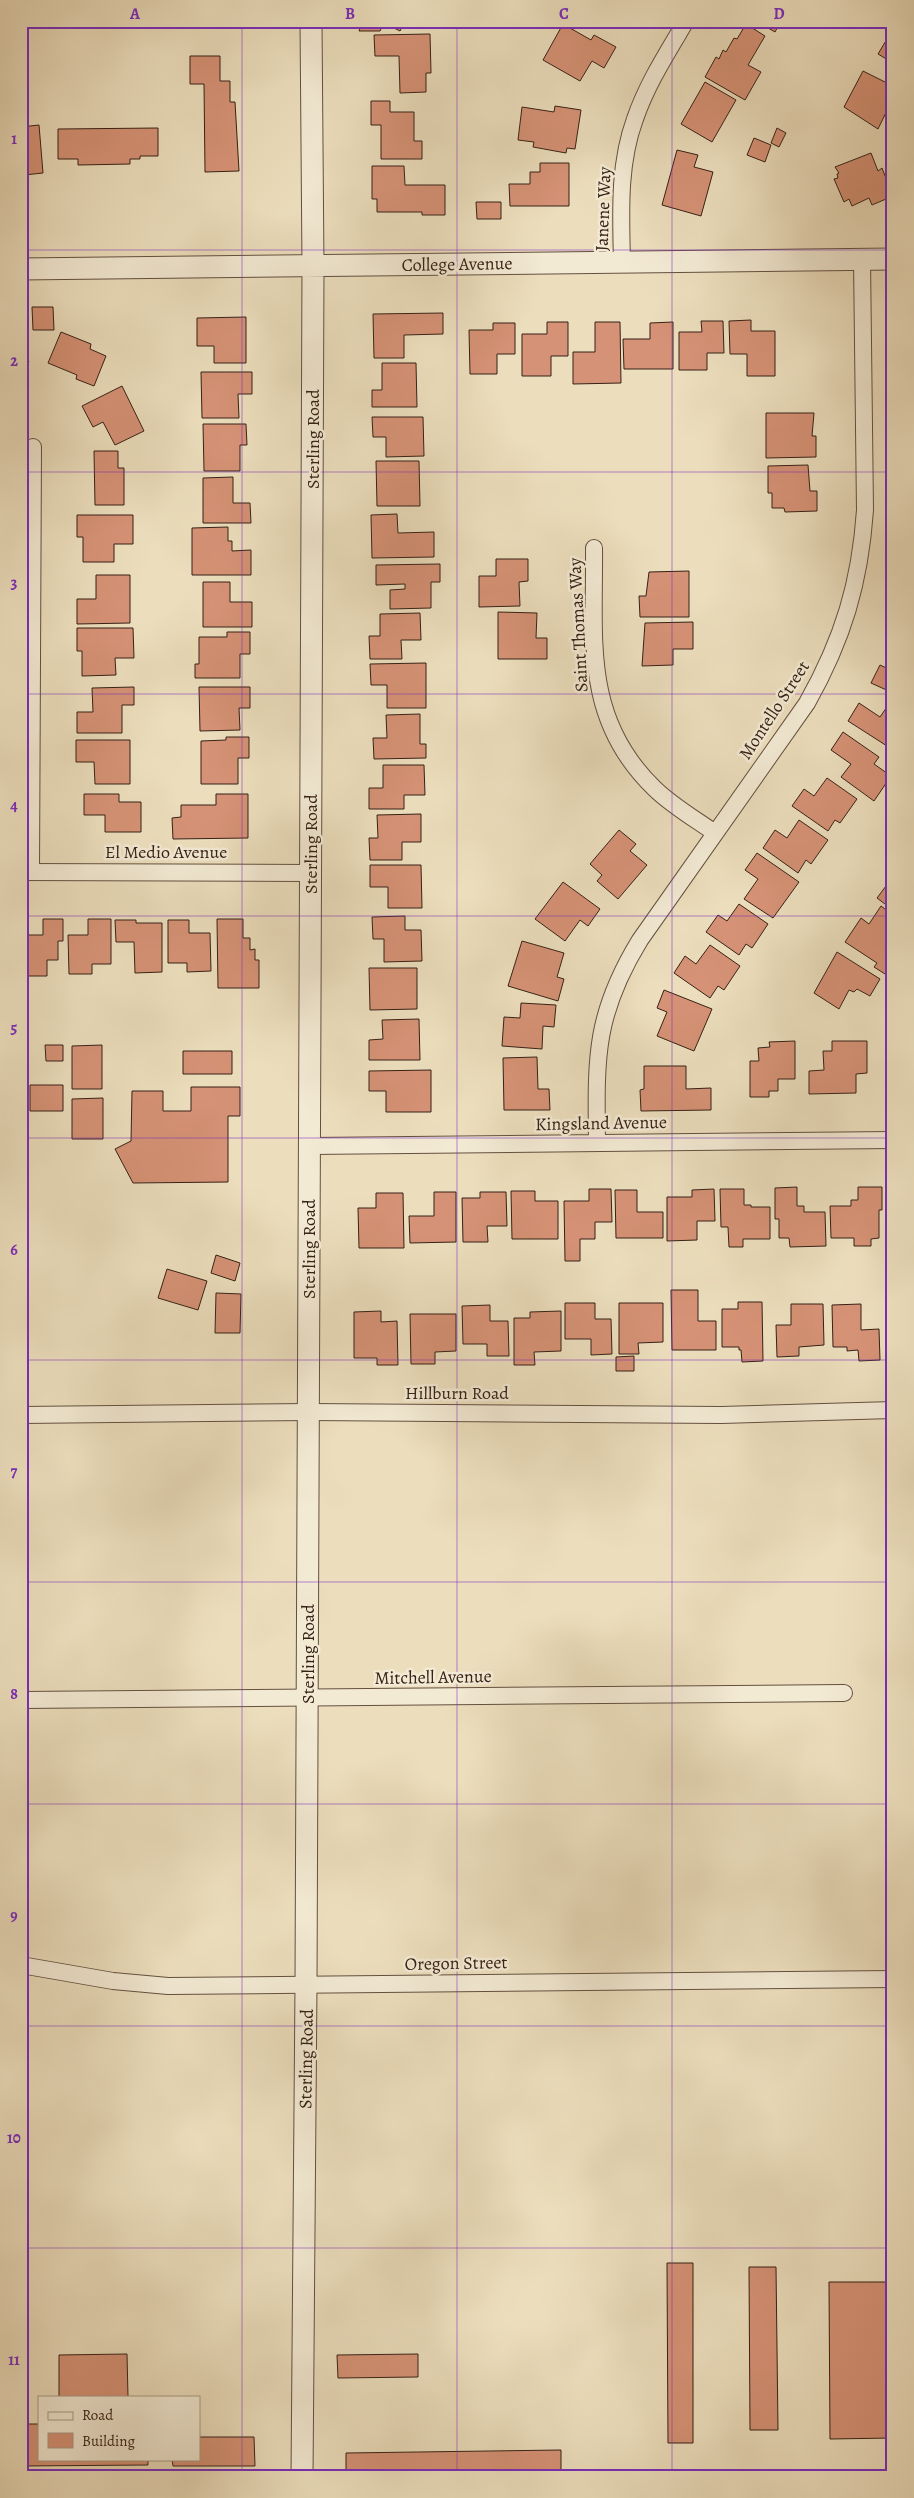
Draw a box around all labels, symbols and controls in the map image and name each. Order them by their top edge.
text: A [129,3,141,25]
text: B [345,3,355,25]
text: C [559,3,569,25]
text: D [773,3,785,25]
text: 1 [11,128,17,150]
street label: Janene Way [590,165,617,252]
street label: College Avenue [401,251,513,277]
text: 2 [10,350,18,372]
street label: Sterling Road [301,389,325,489]
street label: Saint Thomas Way [562,556,593,693]
text: 3 [11,572,18,594]
street label: Montello Street [733,656,815,764]
street label: Sterling Road [299,794,323,894]
text: 4 [10,795,18,817]
street label: El Medio Avenue [105,840,227,864]
text: 5 [11,1017,18,1039]
street label: Kingsland Avenue [535,1110,667,1136]
street label: Sterling Road [297,1199,321,1299]
text: 6 [10,1239,18,1261]
street label: Hillburn Road [405,1381,509,1405]
text: 7 [11,1461,18,1483]
street label: Sterling Road [296,1604,320,1704]
street label: Mitchell Avenue [374,1664,492,1690]
text: 8 [10,1683,18,1705]
text: 9 [10,1905,18,1927]
street label: Oregon Street [404,1950,508,1976]
street label: Sterling Road [293,2009,319,2109]
text: 10 [7,2127,21,2149]
text: 11 [8,2349,20,2371]
legend [38,2396,200,2460]
text: Road [82,2405,114,2425]
text: Building [82,2431,135,2451]

